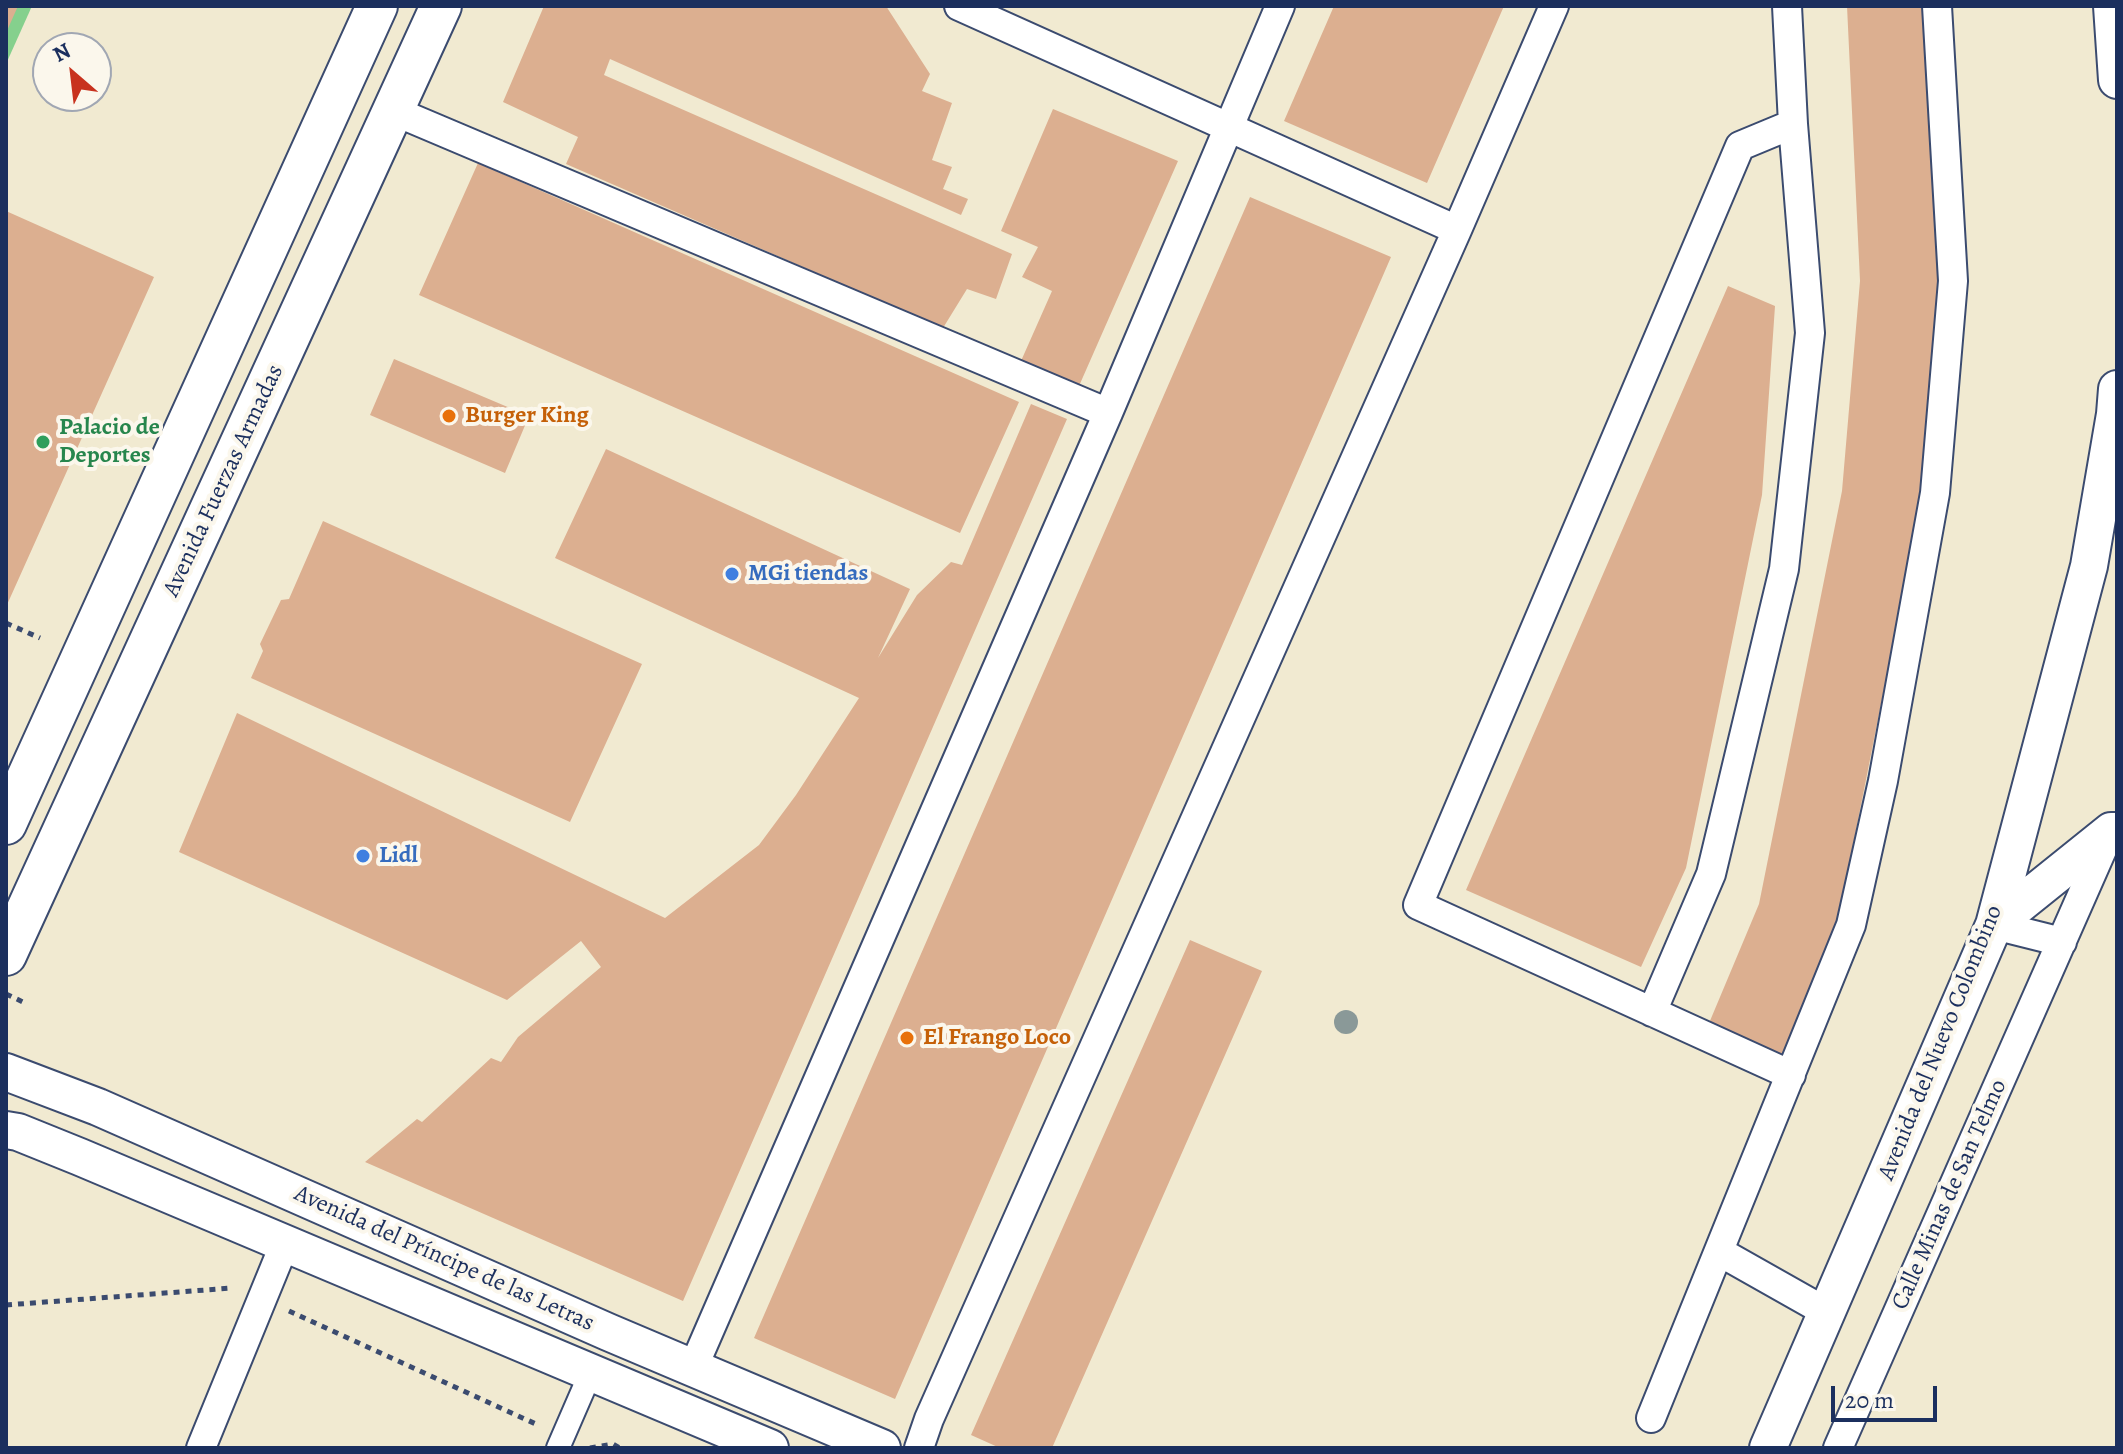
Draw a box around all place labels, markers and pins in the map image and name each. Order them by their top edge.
place label: Burger King [465,402,589,430]
marker: Burger King [440,407,458,425]
place label: Palacio de Deportes [59,414,160,470]
marker: Palacio de Deportes [34,433,52,451]
place label: MGi tiendas [748,560,868,588]
marker: MGi tiendas [723,565,741,583]
place label: Lidl [379,842,418,870]
marker: Lidl [354,847,372,865]
place label: El Frango Loco [923,1024,1071,1052]
marker: El Frango Loco [898,1029,916,1047]

